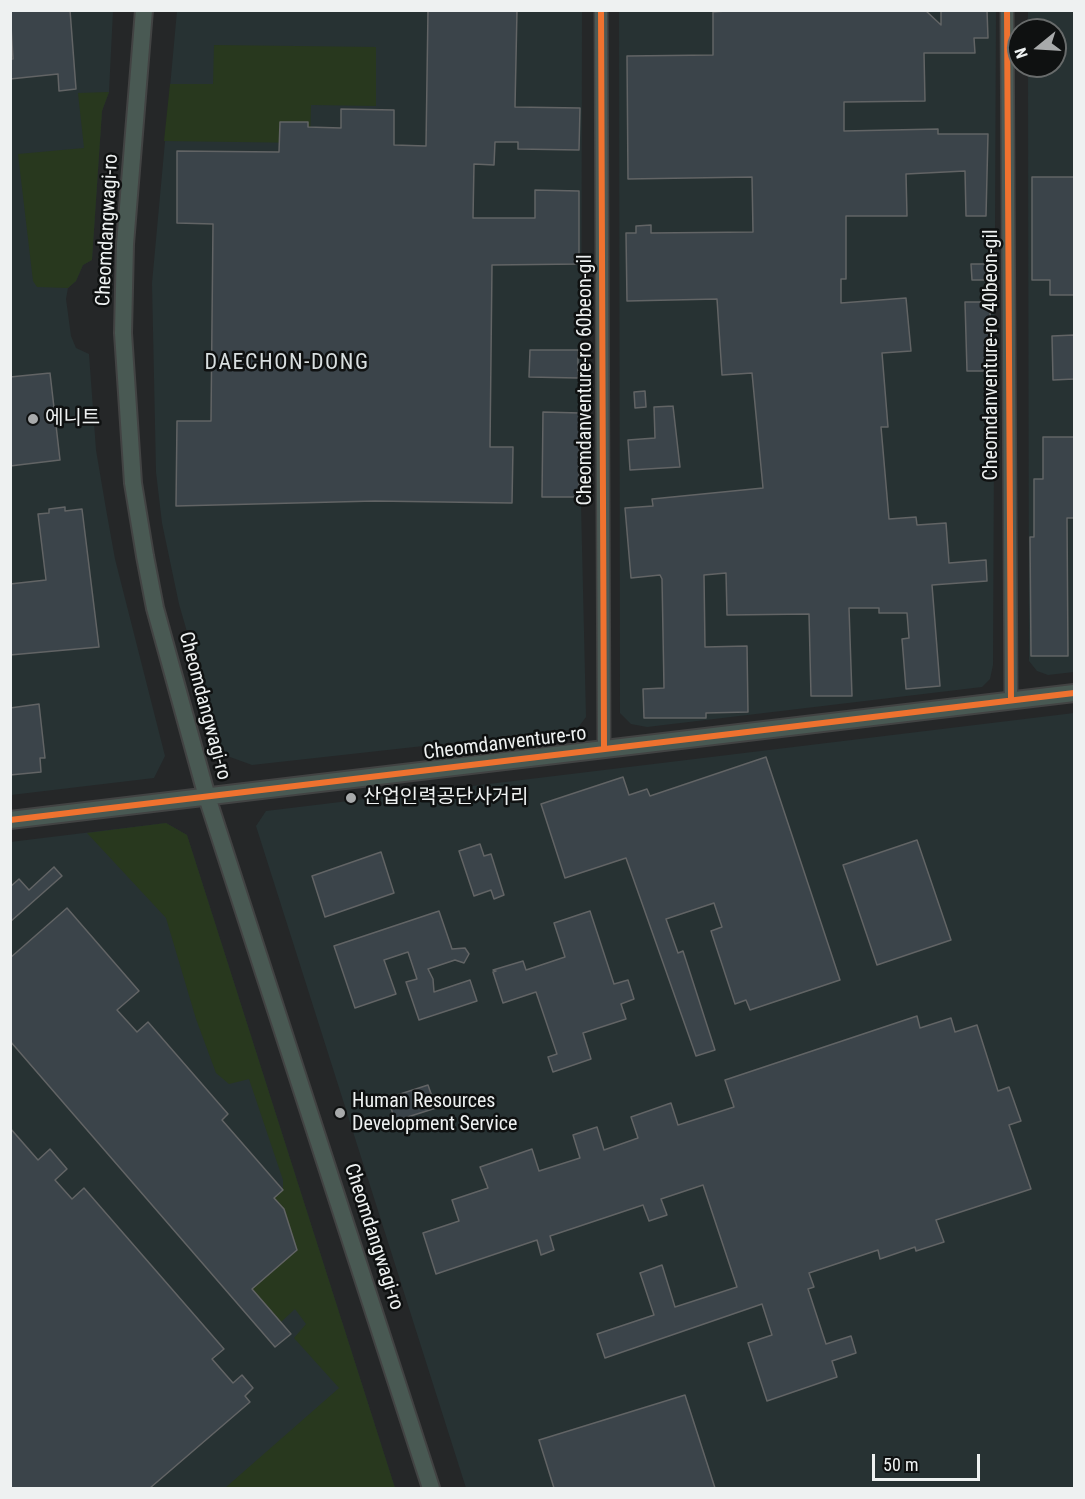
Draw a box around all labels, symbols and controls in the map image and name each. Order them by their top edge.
north arrow [1007,18,1067,78]
text: N [1011,46,1032,61]
street label: Cheomdangwagi-ro [92,153,124,307]
street label: Cheomdanventure-ro 40beon-gil [980,229,1004,481]
street label: Cheomdanventure-ro 60beon-gil [574,254,598,506]
district label: DAECHON-DONG [205,350,369,376]
place label: 에니트 [45,407,100,431]
marker: 에니트 [26,412,40,426]
street label: Cheomdangwagi-ro [173,629,235,783]
street label: Cheomdanventure-ro [422,722,588,766]
place label: 산업인력공단사거리 [363,786,529,810]
marker: 산업인력공단사거리 [344,791,358,805]
place label: Human Resources Development Service [352,1090,517,1137]
marker: Human Resources Development Service [333,1106,347,1120]
street label: Cheomdangwagi-ro [338,1161,408,1313]
scale bar [875,1442,983,1480]
text: 50 m [883,1454,918,1475]

